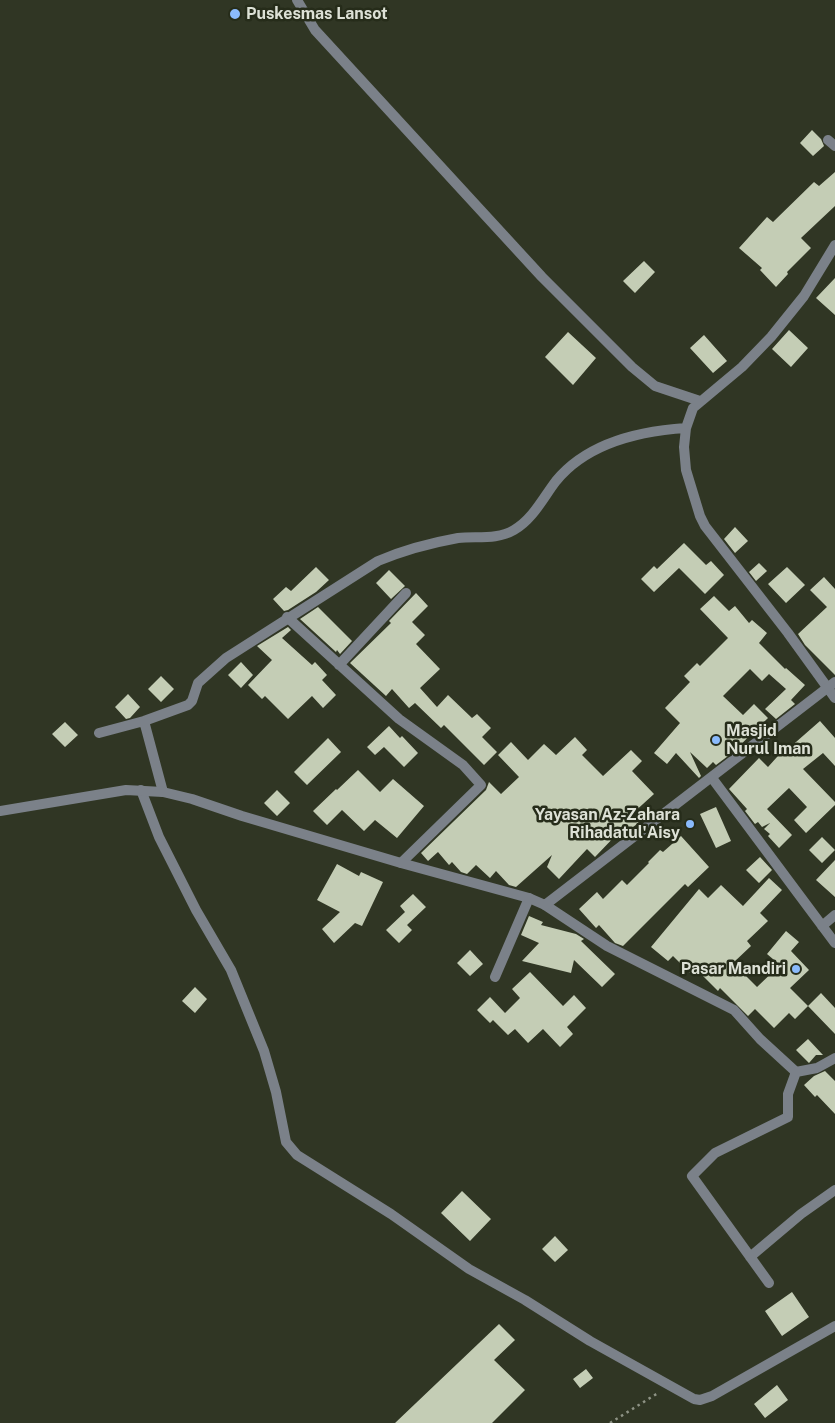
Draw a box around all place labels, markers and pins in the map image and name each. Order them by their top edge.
place label: Puskesmas Lansot [246,4,388,24]
marker: Puskesmas Lansot [228,7,242,21]
place label: Masjid Nurul Iman [726,721,811,759]
marker: Masjid Nurul Iman [710,734,722,746]
place label: Yayasan Az-Zahara Rihadatul'Aisy [535,805,680,843]
marker: Yayasan Az-Zahara Rihadatul'Aisy [684,818,696,830]
place label: Pasar Mandiri [681,959,786,979]
marker: Pasar Mandiri [790,963,802,975]

